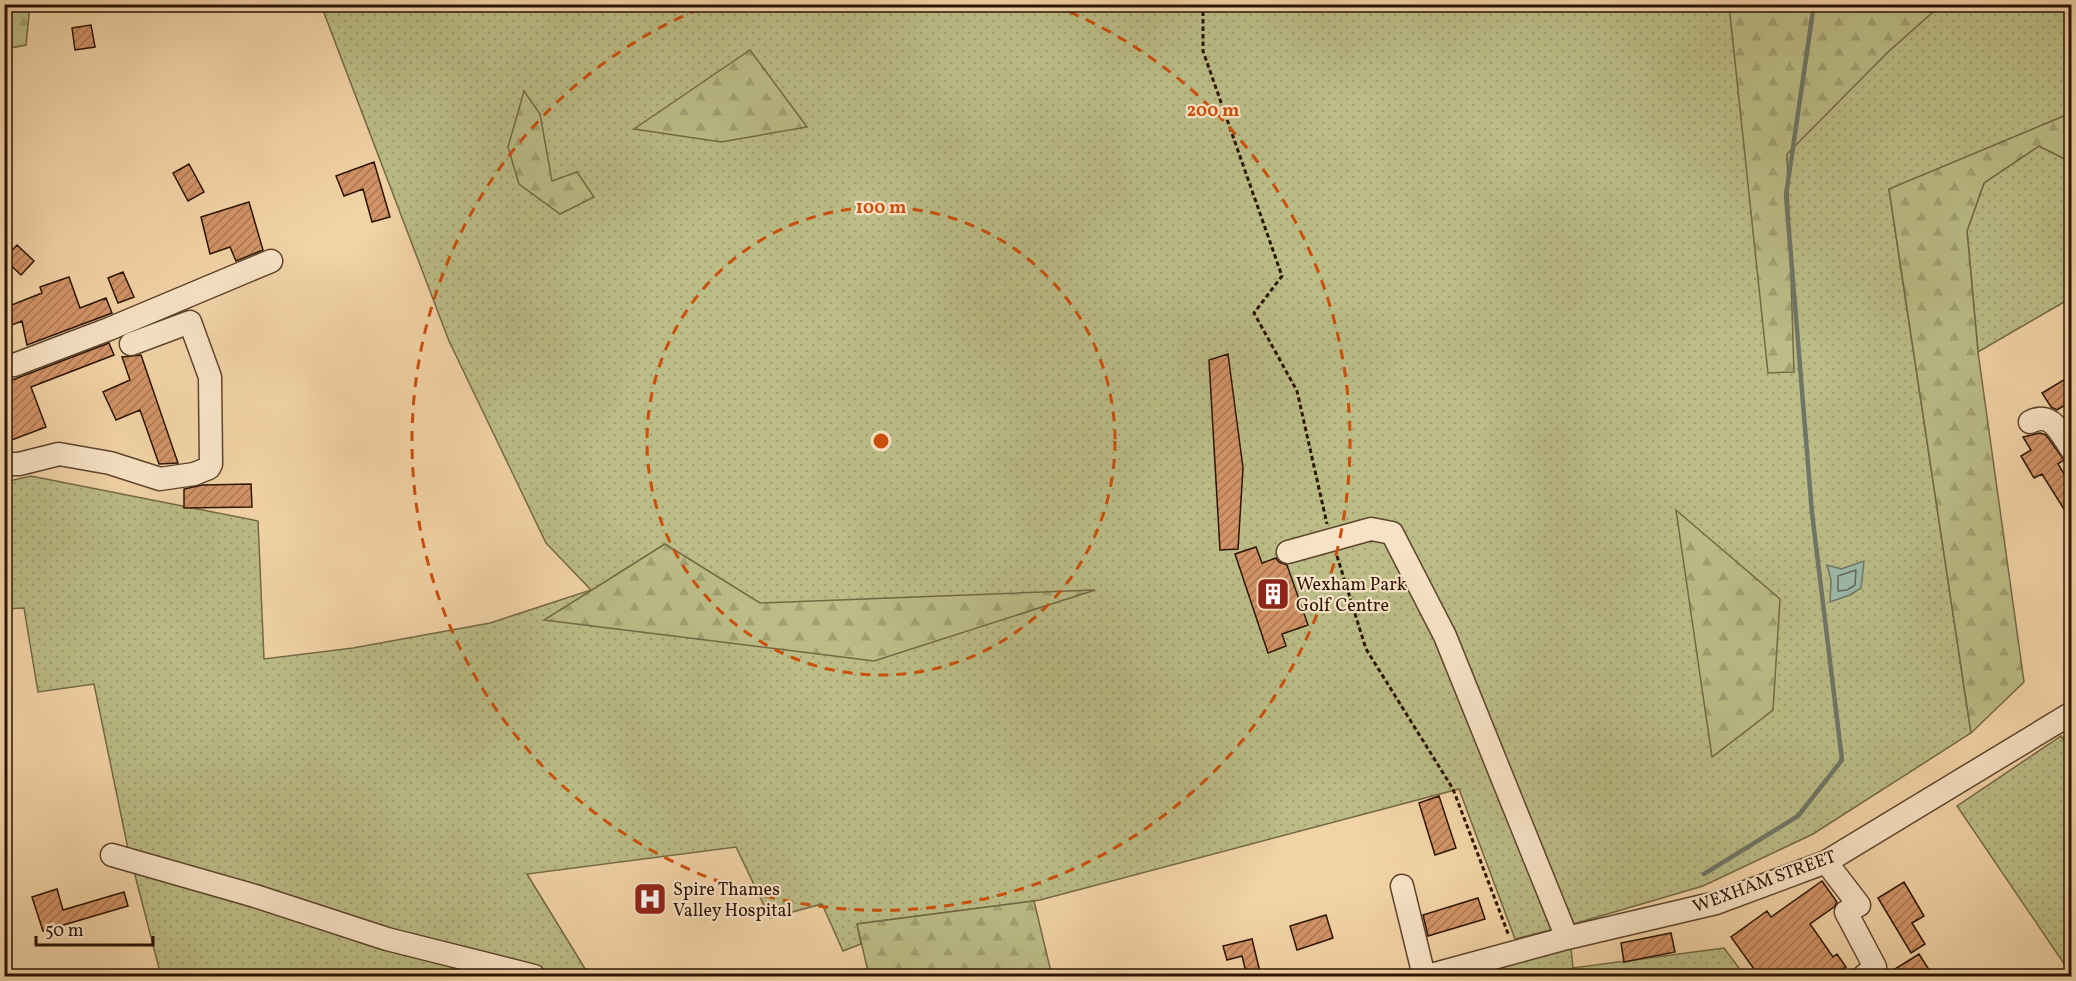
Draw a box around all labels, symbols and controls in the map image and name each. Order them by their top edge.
text: 200 m [1187,99,1239,124]
text: 100 m [856,196,906,221]
centre of rings [871,431,891,451]
place label: Wexham Park Golf Centre [1296,573,1407,619]
building icon: Wexham Park Golf Centre [1255,576,1291,612]
street label: WEXHAM STREET [1689,845,1840,920]
place label: Spire Thames Valley Hospital [673,878,792,924]
hospital icon: Spire Thames Valley Hospital [632,881,668,917]
scale bar [36,909,153,947]
text: 50 m [45,919,84,944]

